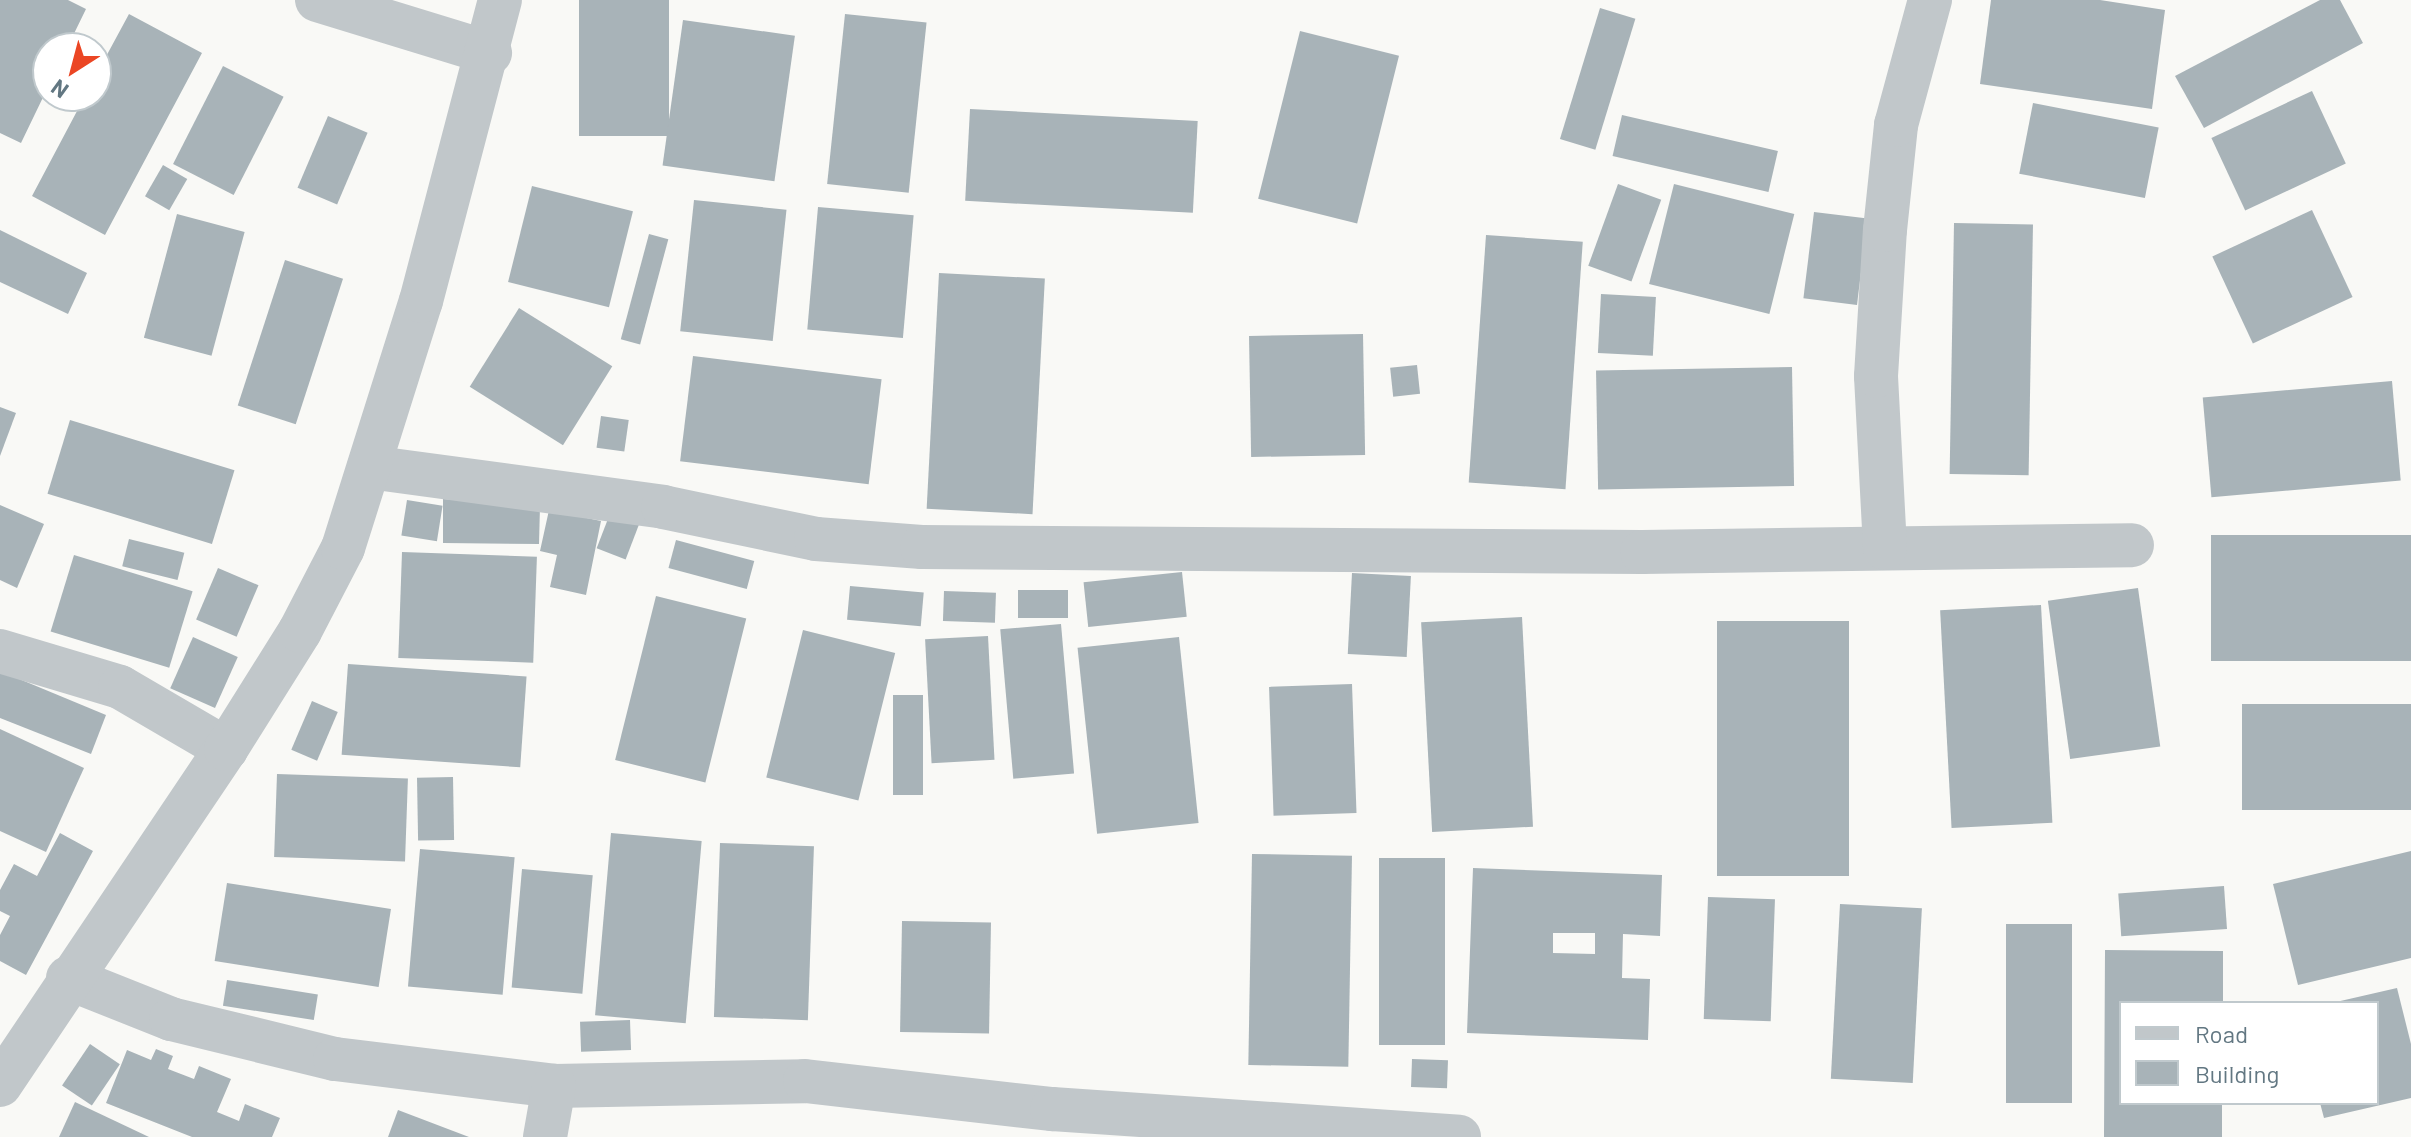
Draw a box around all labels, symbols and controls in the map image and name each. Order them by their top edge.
north arrow [32,32,112,112]
text: N [46,75,73,105]
legend [2119,1001,2379,1105]
text: Road [2195,1019,2248,1048]
text: Building [2195,1059,2279,1088]

